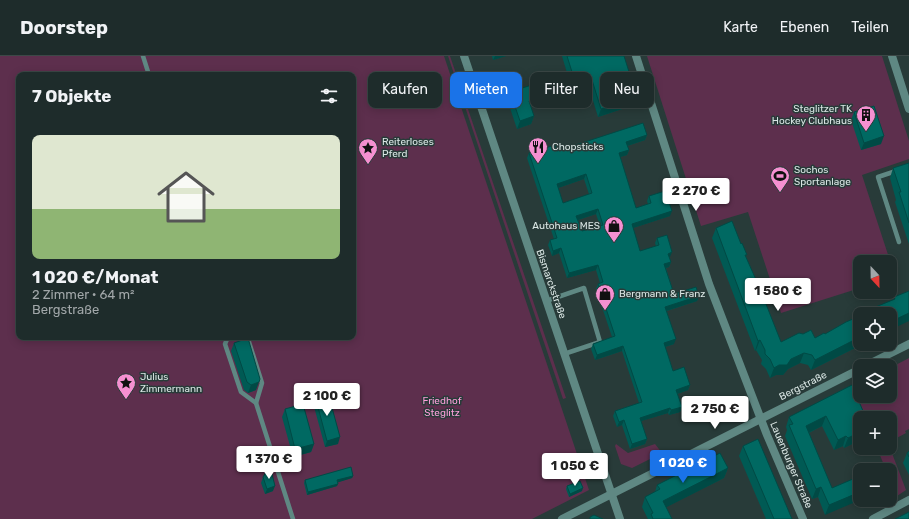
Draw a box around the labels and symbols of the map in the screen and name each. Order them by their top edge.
place label: Steglitzer TK Hockey Clubhaus [772,103,852,127]
building icon: Steglitzer TK Hockey Clubhaus [855,104,877,132]
place label: Reiterloses Pferd [382,136,434,160]
restaurant icon: Chopsticks [527,136,549,164]
place icon: Reiterloses Pferd [357,137,379,165]
place label: Chopsticks [552,141,604,153]
place label: Sochos Sportanlage [794,164,851,188]
sports icon: Sochos Sportanlage [769,165,791,193]
pin: 2 270 € [659,178,733,212]
shop icon: Autohaus MES [603,215,625,243]
place label: Autohaus MES [532,220,600,232]
street label: Bismarckstraße [534,248,569,321]
north arrow [853,255,897,299]
pin: 1 580 € [741,278,815,312]
shop icon: Bergmann & Franz [594,283,616,311]
place label: Bergmann & Franz [619,288,705,300]
street label: Bergstraße [777,369,829,403]
place label: Julius Zimmermann [140,371,202,395]
place icon: Julius Zimmermann [115,372,137,400]
pin: 2 100 € [290,383,364,417]
park label: Friedhof Steglitz [422,395,462,419]
pin: 2 750 € [678,396,752,430]
street label: Lauenburger Straße [767,420,815,510]
pin: 1 370 € [232,446,306,480]
pin: 1 020 € [646,450,720,484]
pin: 1 050 € [538,453,612,487]

